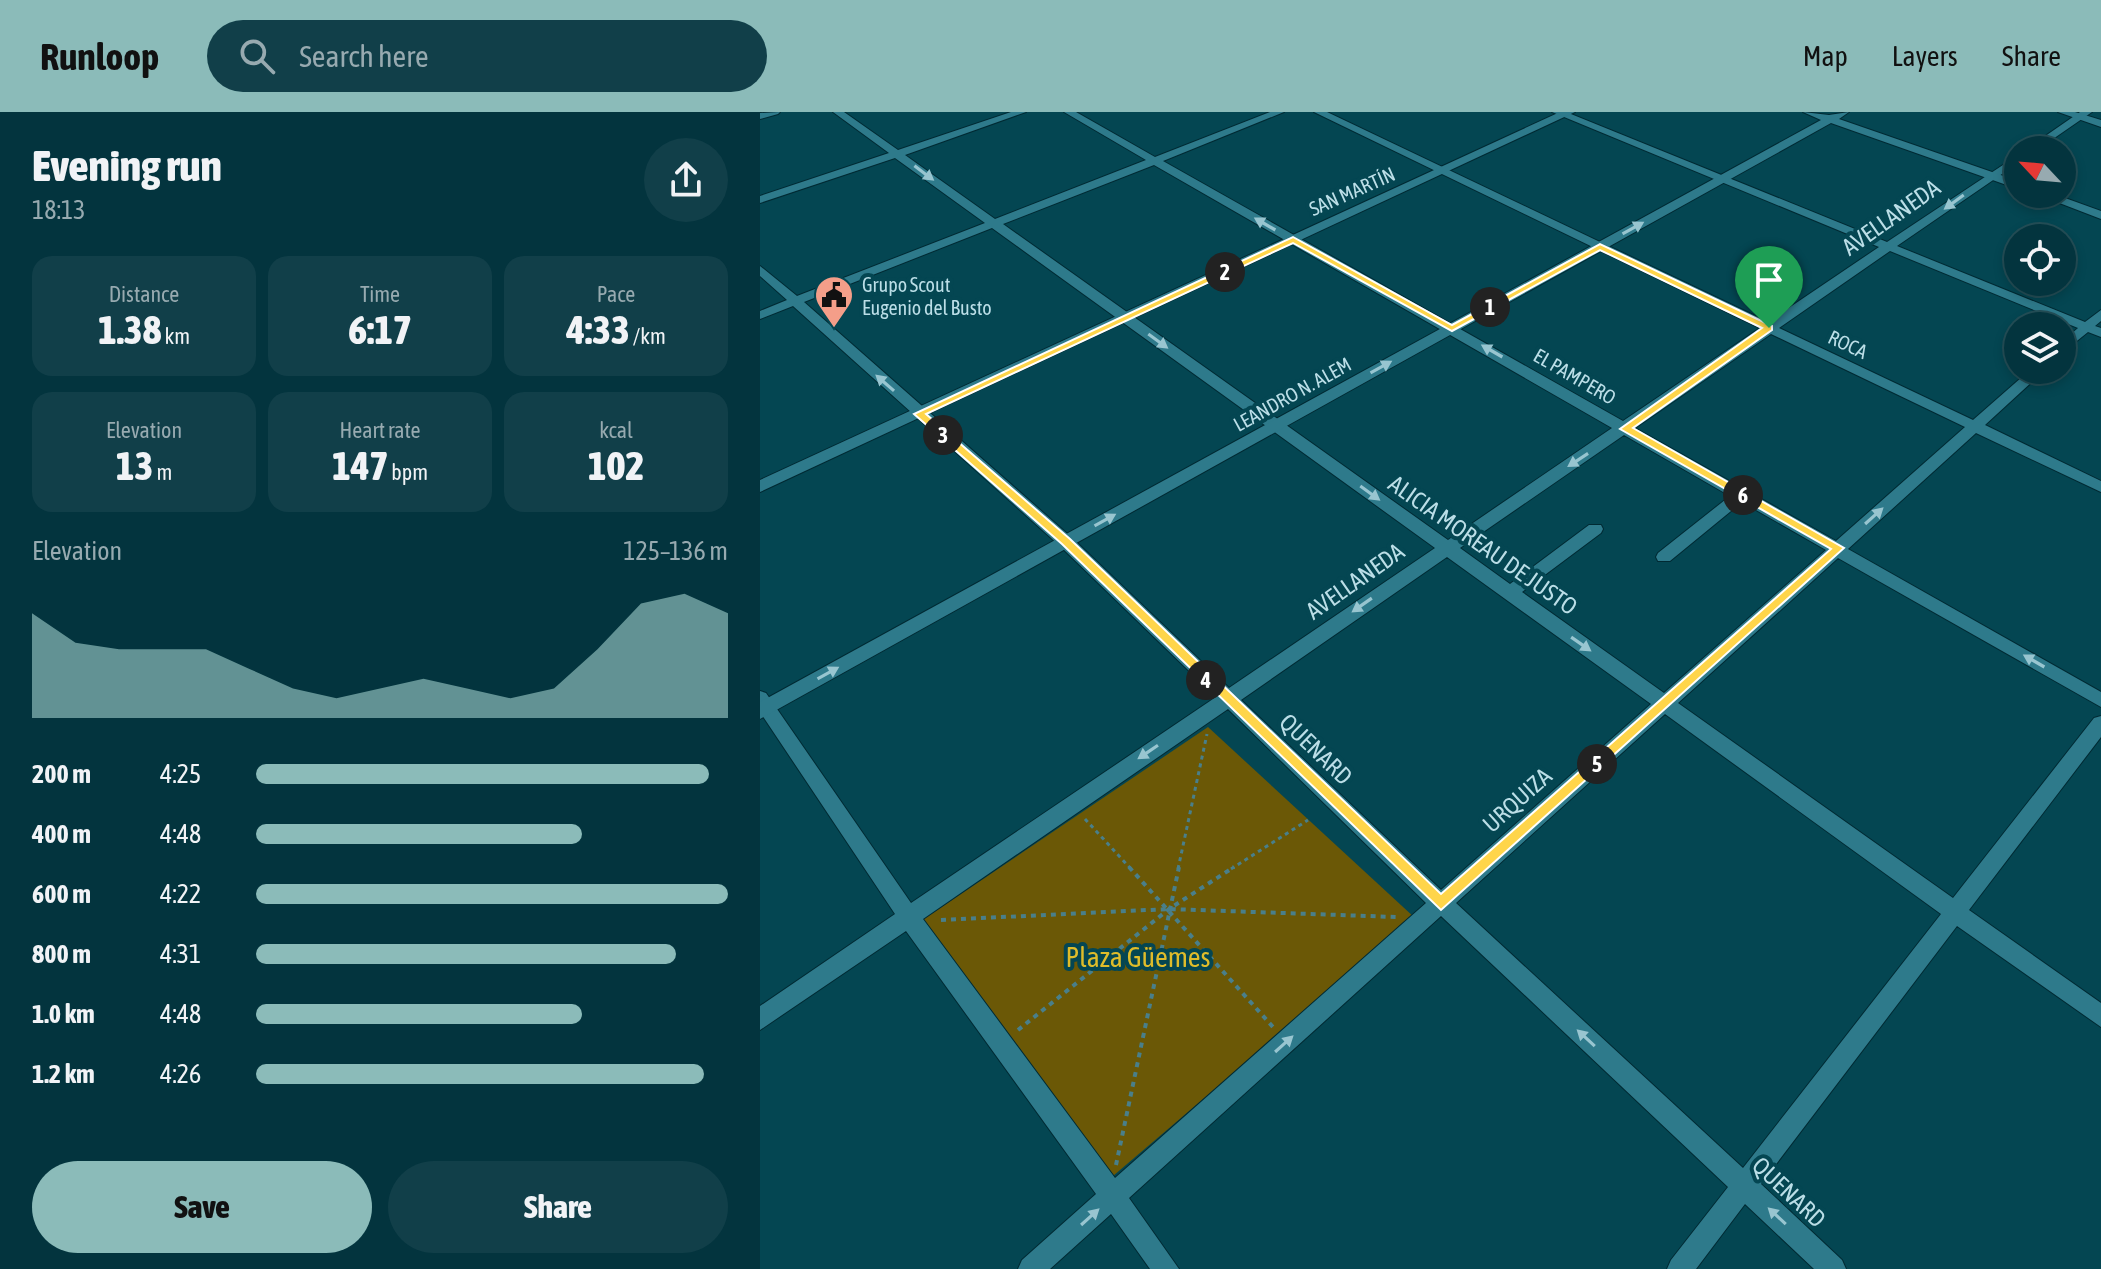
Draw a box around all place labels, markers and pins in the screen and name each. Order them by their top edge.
pin [1735,246,1803,328]
pin: 2 [1205,252,1245,292]
place label: Grupo Scout Eugenio del Busto [862,273,992,319]
public building icon: Grupo Scout Eugenio del Busto [813,274,855,329]
pin: 1 [1470,287,1510,327]
pin: 3 [923,415,963,455]
pin: 6 [1723,475,1763,515]
pin: 4 [1186,660,1226,700]
pin: 5 [1577,744,1617,784]

